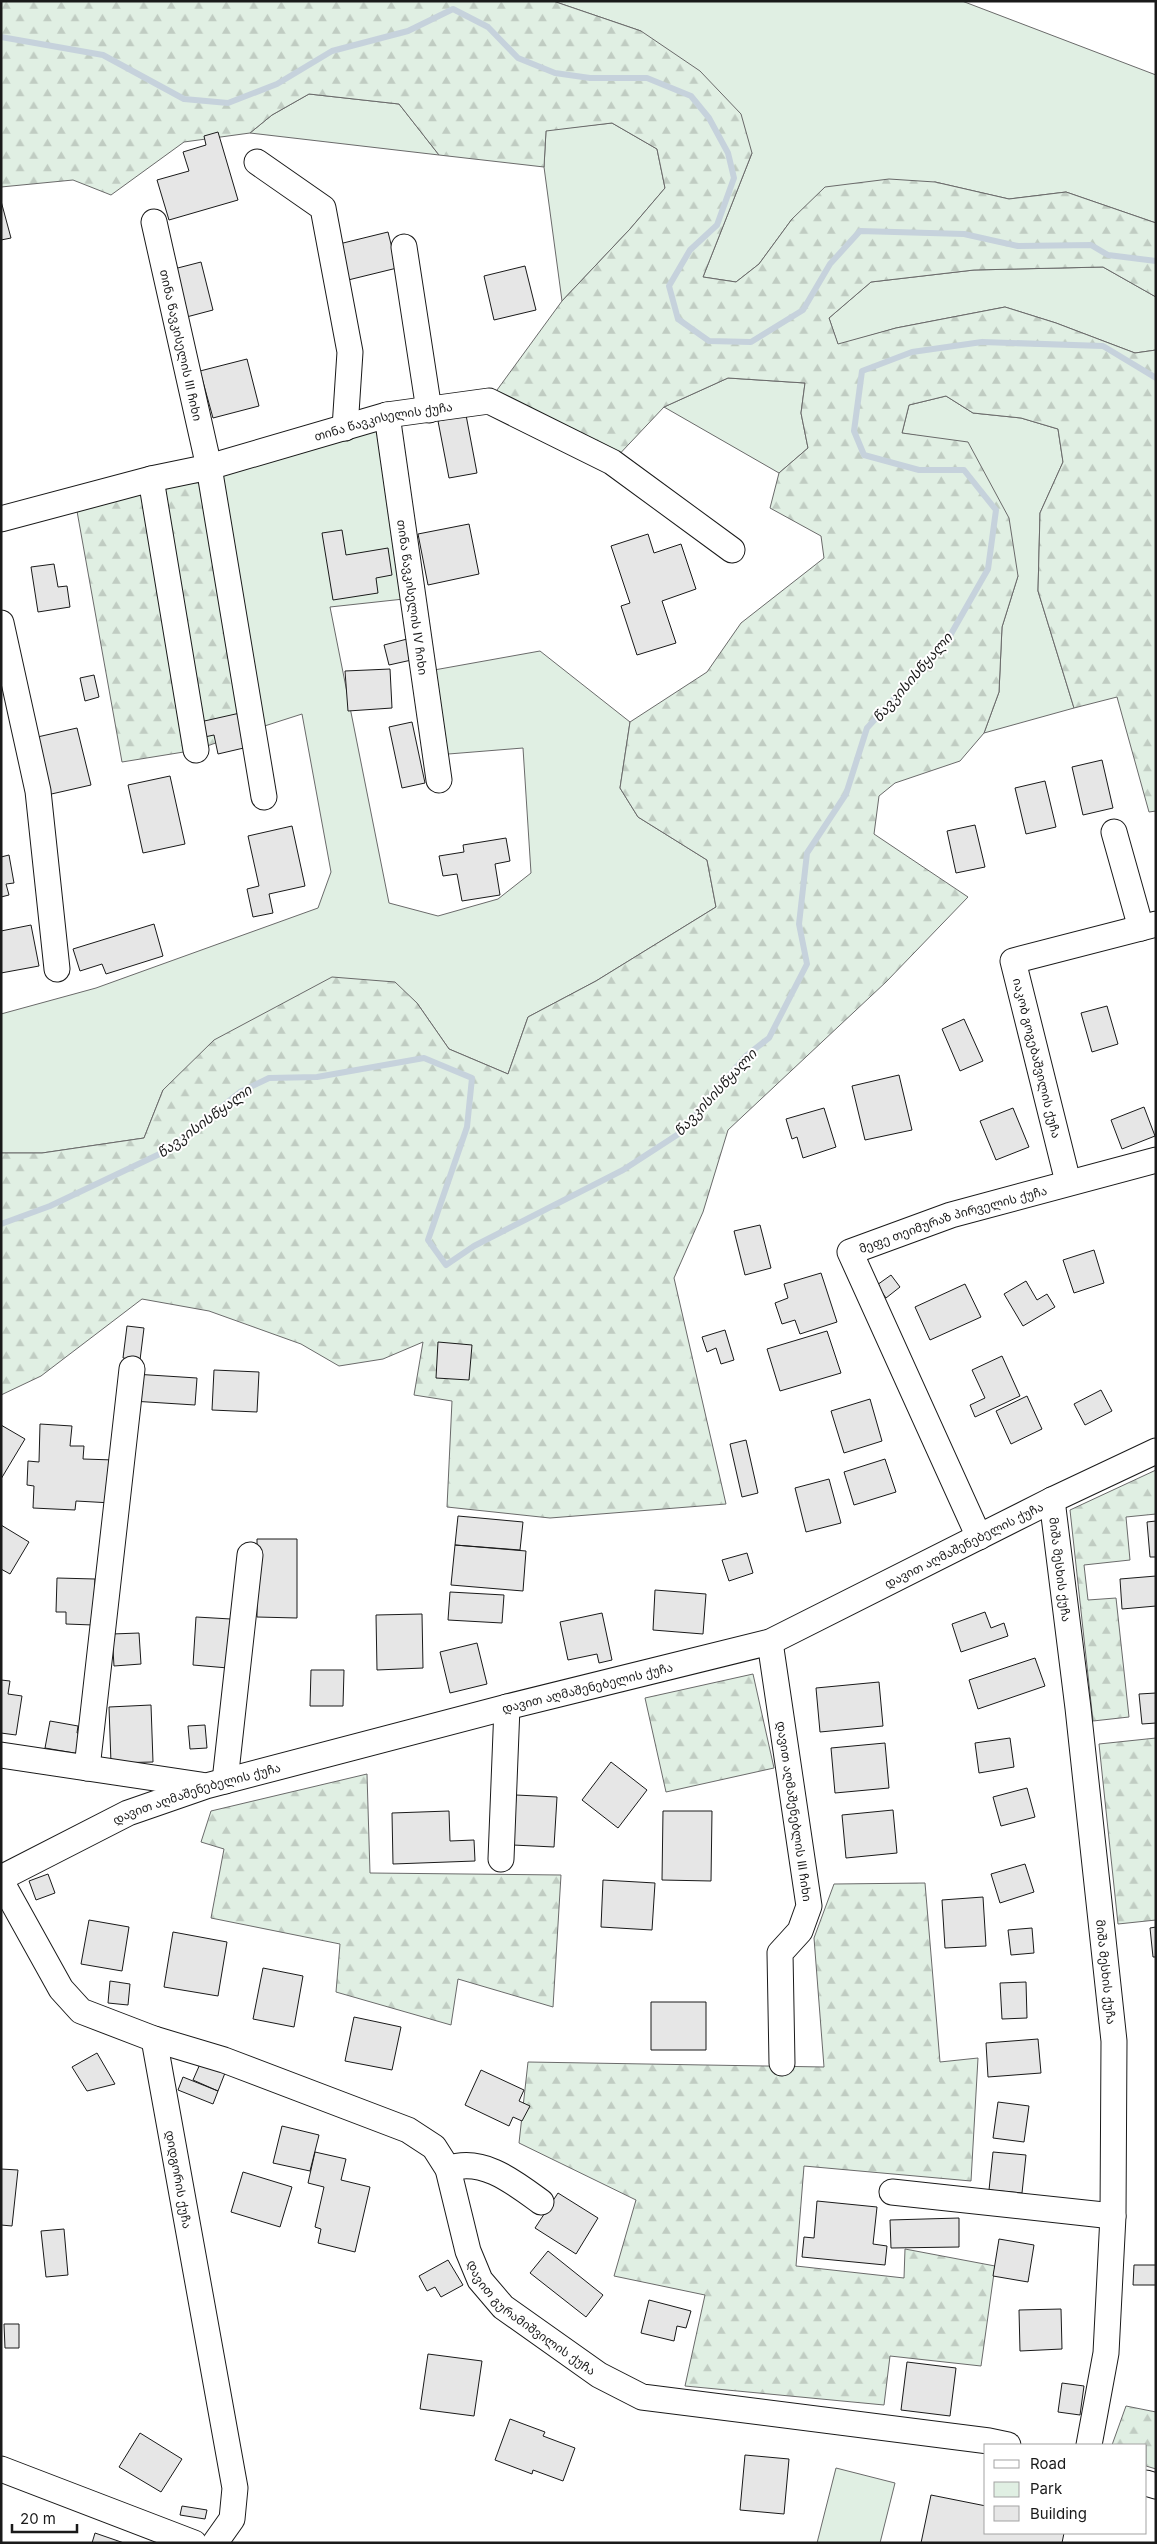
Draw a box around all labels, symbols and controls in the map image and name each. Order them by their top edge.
street label: თინა წავკისელის III ჩიხი [157,268,206,422]
street label: თინა წავკისელის ქუჩა [312,399,453,443]
street label: თინა წავკისელის IV ჩიხი [394,518,431,676]
water label: წავკისისწყალი [869,628,957,726]
street label: იაკობ გოგებაშვილის ქუჩა [1009,976,1064,1140]
water label: წავკისისწყალი [670,1044,761,1140]
water label: წავკისისწყალი [153,1080,256,1162]
street label: მეფე თეიმურაზ პირველის ქუჩა [857,1182,1048,1256]
street label: დავით აღმაშენებელის ქუჩა [882,1498,1045,1592]
street label: მიშა მესხის ქუჩა [1047,1516,1075,1623]
street label: დავით აღმაშენებელის ქუჩა [500,1659,674,1717]
street label: დავით აღმაშენებლის III ჩიხი [773,1720,816,1902]
street label: დავით აღმაშენებელის ქუჩა [110,1759,282,1828]
street label: მიშა მესხის ქუჩა [1093,1919,1120,2025]
street label: დიდგორის ქუჩა [162,2129,196,2230]
street label: დავით გურამიშვილის ქუჩა [464,2257,599,2378]
legend [984,2444,1147,2534]
text: Road [1030,2454,1066,2473]
text: Park [1030,2479,1063,2498]
scale bar [12,2502,78,2534]
text: Building [1030,2504,1087,2523]
text: 20 m [20,2509,56,2528]

